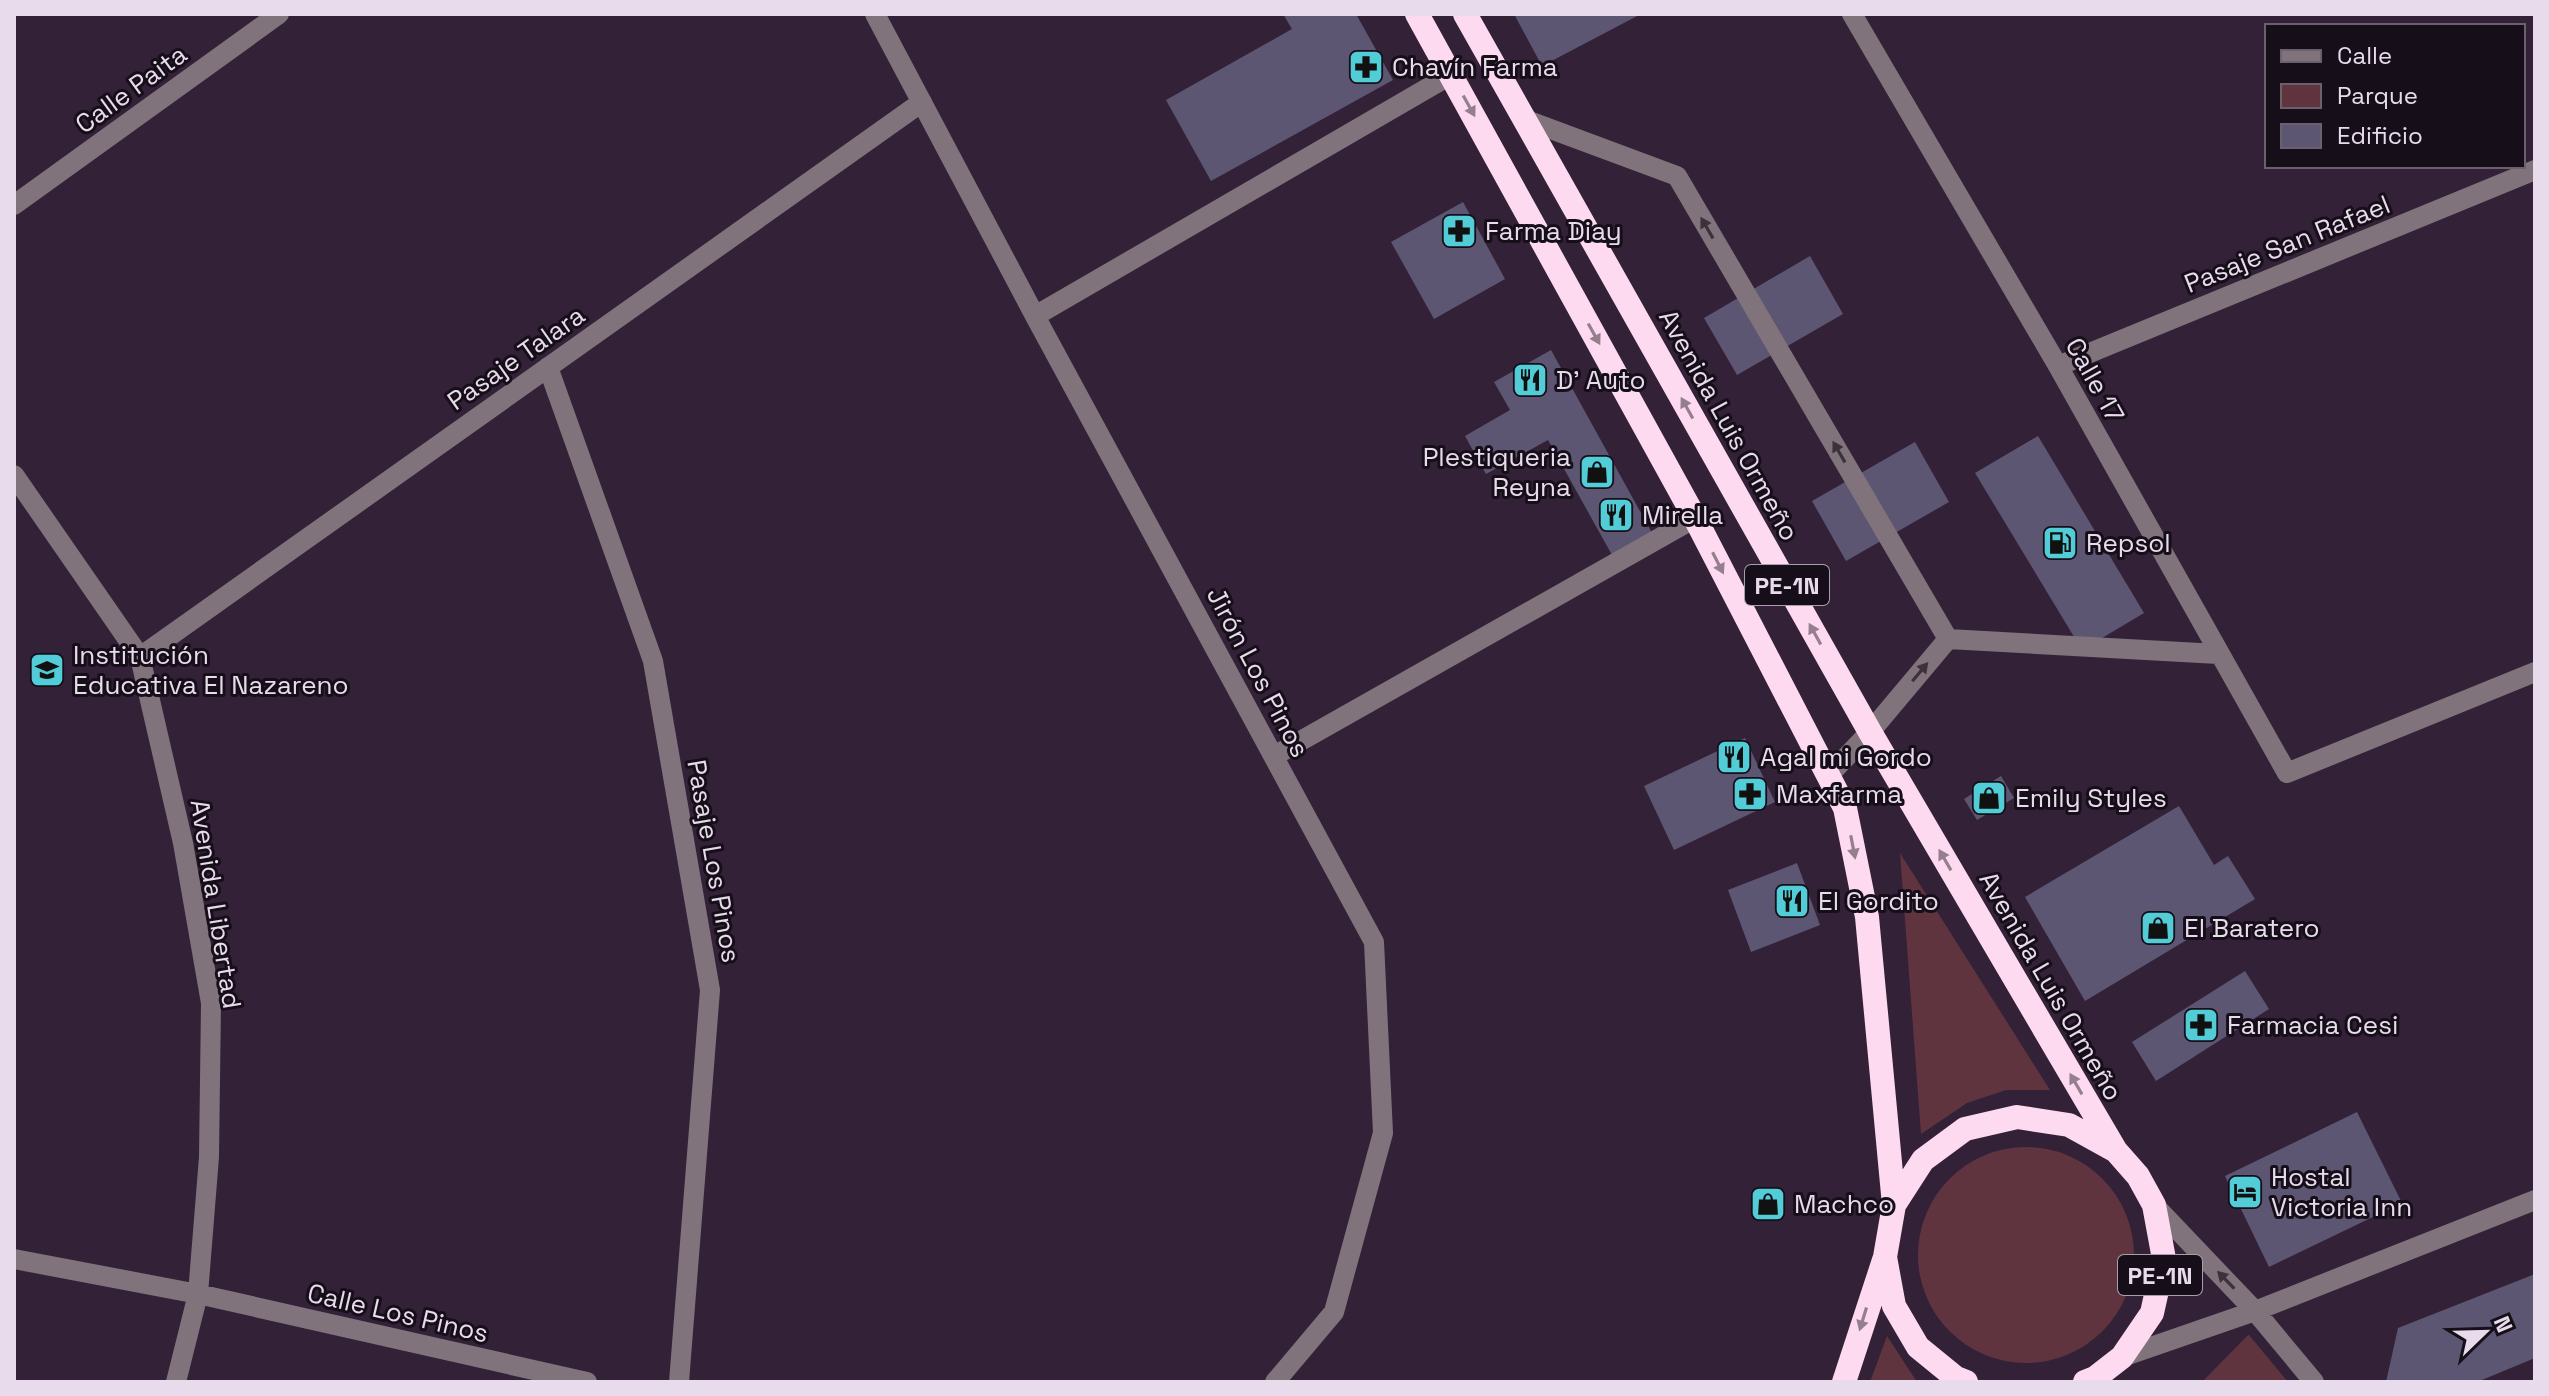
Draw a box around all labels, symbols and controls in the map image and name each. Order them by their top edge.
legend [2265,24,2525,168]
street label: Calle Paita [68,37,194,141]
text: Calle [2337,40,2392,71]
pharmacy icon: Chavín Farma [1347,48,1385,86]
place label: Chavín Farma [1392,50,1558,84]
text: Parque [2337,80,2418,111]
one-way arrow [1462,95,1476,117]
text: Edificio [2337,120,2423,151]
street label: Pasaje San Rafael [2179,187,2395,301]
pharmacy icon: Farma Diay [1440,212,1478,250]
place label: Farma Diay [1485,214,1622,248]
one-way arrow [1701,216,1715,239]
street label: Pasaje Talara [441,298,591,418]
street label: Avenida Luis Ormeño [1651,303,1807,547]
one-way arrow [1587,323,1601,345]
street label: Calle 17 [2058,332,2132,428]
restaurant icon: D' Auto [1511,361,1549,399]
place label: D' Auto [1556,363,1646,397]
one-way arrow [1680,397,1694,419]
place label: Plestiqueria Reyna [1423,440,1571,504]
one-way arrow [1832,441,1846,463]
shop icon: Plestiqueria Reyna [1578,453,1616,491]
restaurant icon: Mirella [1597,496,1635,534]
place label: Mirella [1642,498,1723,532]
fuel station icon: Repsol [2041,524,2079,562]
place label: Repsol [2086,526,2171,560]
one-way arrow [1712,551,1725,574]
road number: PE-1N [1745,565,1829,605]
street label: Jirón Los Pinos [1199,581,1317,763]
one-way arrow [1808,623,1822,646]
place label: Institución Educativa El Nazareno [73,638,349,702]
school or university icon: Institución Educativa El Nazareno [28,651,66,689]
one-way arrow [1911,662,1928,682]
restaurant icon: Agal mi Gordo [1715,738,1753,776]
place label: Agal mi Gordo [1760,740,1932,774]
street label: Pasaje Los Pinos [679,757,749,965]
pharmacy icon: Maxfarma [1731,775,1769,813]
place label: Maxfarma [1776,777,1902,811]
shop icon: Emily Styles [1970,779,2008,817]
place label: Emily Styles [2015,781,2167,815]
street label: Avenida Libertad [183,797,249,1011]
one-way arrow [1847,835,1860,860]
one-way arrow [1938,849,1952,871]
street label: Avenida Luis Ormeño [1971,865,2131,1107]
restaurant icon: El Gordito [1773,882,1811,920]
place label: El Gordito [1818,884,1939,918]
shop icon: El Baratero [2139,909,2177,947]
place label: El Baratero [2184,911,2320,945]
pharmacy icon: Farmacia Cesi [2182,1006,2220,1044]
place label: Farmacia Cesi [2227,1008,2398,1042]
one-way arrow [2069,1073,2083,1095]
place label: Hostal Victoria Inn [2271,1160,2412,1224]
hotel icon: Hostal Victoria Inn [2226,1173,2264,1211]
shop icon: Machco [1749,1185,1787,1223]
place label: Machco [1794,1187,1894,1221]
road number: PE-1N [2118,1255,2202,1295]
one-way arrow [2218,1271,2236,1290]
street label: Calle Los Pinos [304,1276,492,1350]
north arrow [2445,1292,2525,1372]
one-way arrow [1856,1308,1869,1332]
text: N [2488,1312,2519,1336]

